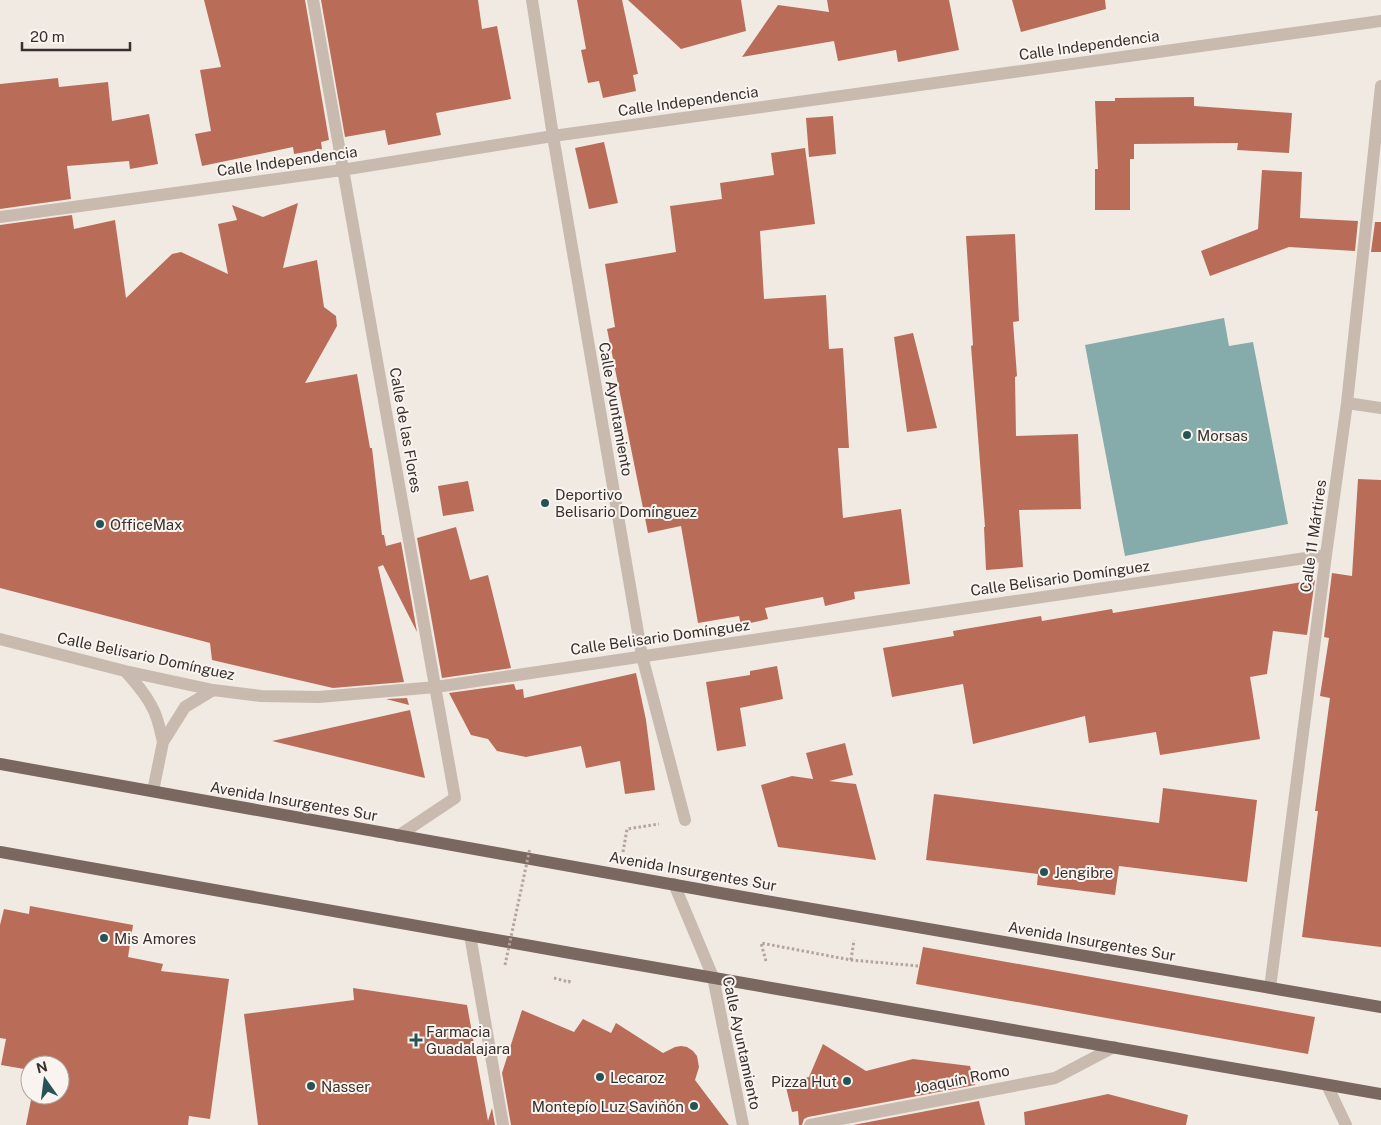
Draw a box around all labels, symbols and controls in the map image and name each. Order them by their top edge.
scale bar [22,20,130,52]
street label: Calle Independencia [1018,27,1160,63]
text: 20 m [30,28,65,45]
street label: Calle Independencia [617,83,759,119]
street label: Calle Independencia [216,143,358,179]
street label: Calle Ayuntamiento [596,341,636,477]
street label: Calle de las Flores [387,366,425,494]
place label: Morsas [1197,427,1248,444]
marker: Morsas [1181,429,1193,441]
street label: Calle 11 Mártires [1297,479,1329,593]
place label: Deportivo Belisario Domínguez [555,486,697,520]
marker: Deportivo Belisario Domínguez [539,497,551,509]
place label: OfficeMax [110,516,182,533]
marker: OfficeMax [94,518,106,530]
street label: Calle Belisario Domínguez [969,557,1151,599]
street label: Calle Belisario Domínguez [569,616,751,658]
street label: Calle Belisario Domínguez [56,629,236,683]
street label: Avenida Insurgentes Sur [209,778,379,824]
street label: Avenida Insurgentes Sur [608,848,778,894]
place label: Jengibre [1054,864,1113,881]
marker: Jengibre [1038,866,1050,878]
street label: Avenida Insurgentes Sur [1007,918,1177,964]
place label: Mis Amores [114,930,196,947]
marker: Mis Amores [98,932,110,944]
street label: Calle Ayuntamiento [720,975,764,1111]
place label: Farmacia Guadalajara [426,1023,510,1057]
marker: Farmacia Guadalajara [410,1034,422,1046]
north arrow [20,1055,70,1105]
text: N [35,1058,49,1076]
street label: Joaquín Romo [913,1061,1011,1097]
place label: Lecaroz [610,1069,664,1086]
marker: Lecaroz [594,1071,606,1083]
place label: Pizza Hut [771,1073,837,1090]
marker: Pizza Hut [841,1075,853,1087]
place label: Nasser [321,1078,370,1095]
marker: Nasser [305,1080,317,1092]
place label: Montepío Luz Saviñón [532,1098,684,1115]
marker: Montepío Luz Saviñón [688,1100,700,1112]

